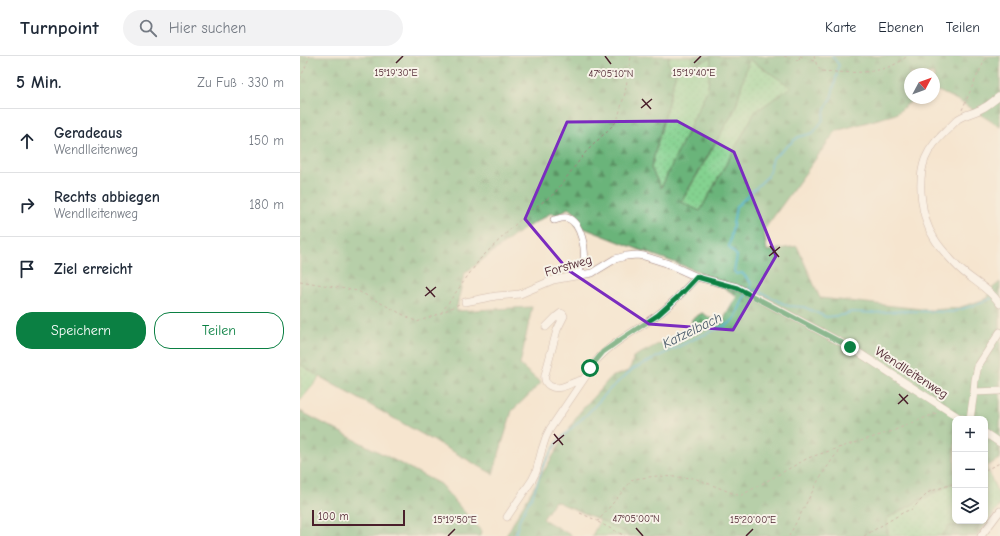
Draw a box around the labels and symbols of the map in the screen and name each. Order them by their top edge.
text: 15°19'30"E [374,67,418,79]
text: 15°19'40"E [673,67,715,79]
text: 47°05'10"N [589,68,633,80]
north arrow [904,68,940,104]
street label: Forstweg [543,252,594,279]
water label: Katzelbach [660,309,725,352]
route end [841,338,859,356]
street label: Wendlleitenweg [872,343,951,402]
route start [581,359,599,377]
scale bar [312,508,405,527]
text: 47°05'00"N [612,513,660,525]
text: 15°19'50"E [433,514,477,526]
text: 15°20'00"E [730,514,776,526]

